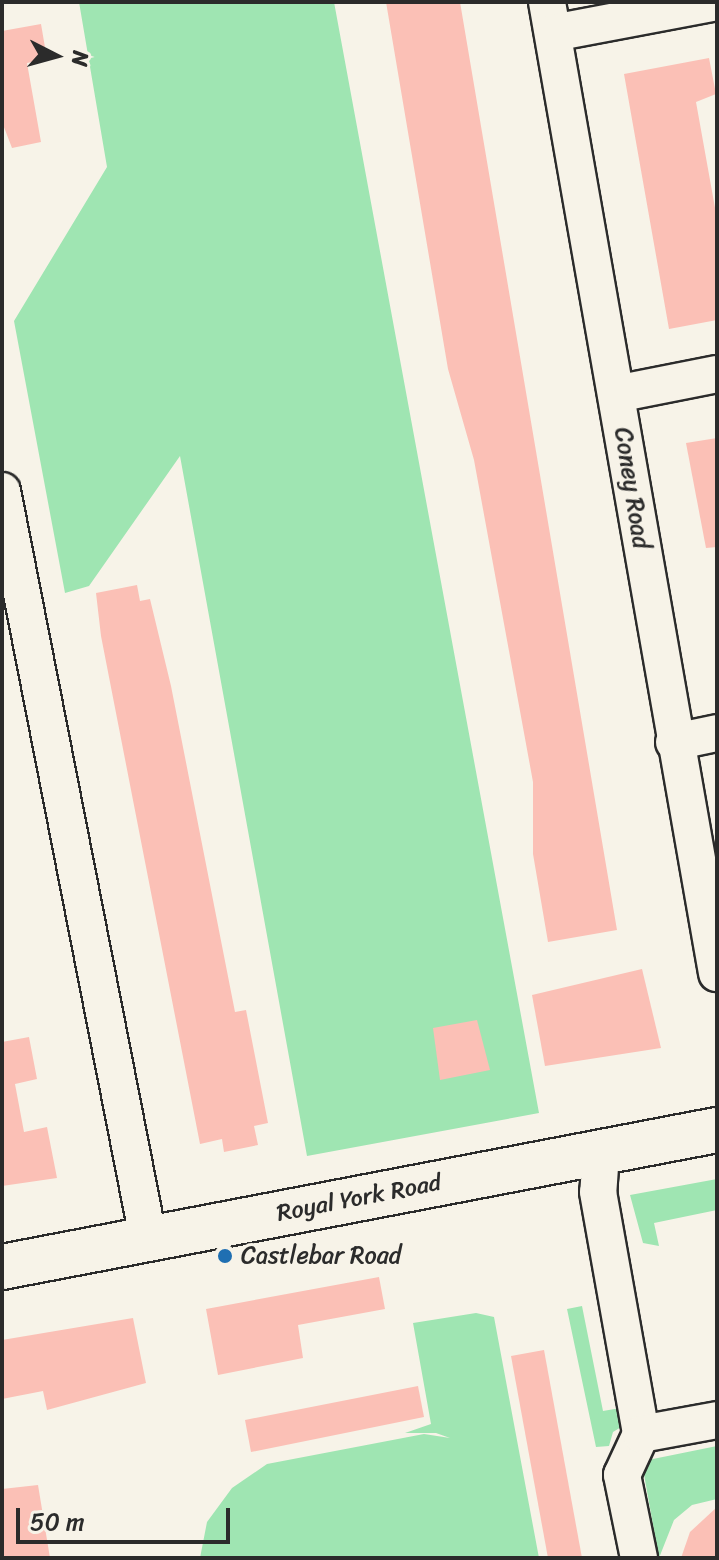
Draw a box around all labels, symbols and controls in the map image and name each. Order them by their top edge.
north arrow [16,16,96,96]
text: N [60,49,101,68]
street label: Coney Road [608,425,656,551]
street label: Royal York Road [274,1168,444,1228]
place label: Castlebar Road [241,1242,401,1270]
marker: Castlebar Road [216,1247,234,1265]
scale bar [20,1492,234,1542]
text: 50 m [30,1501,85,1543]

